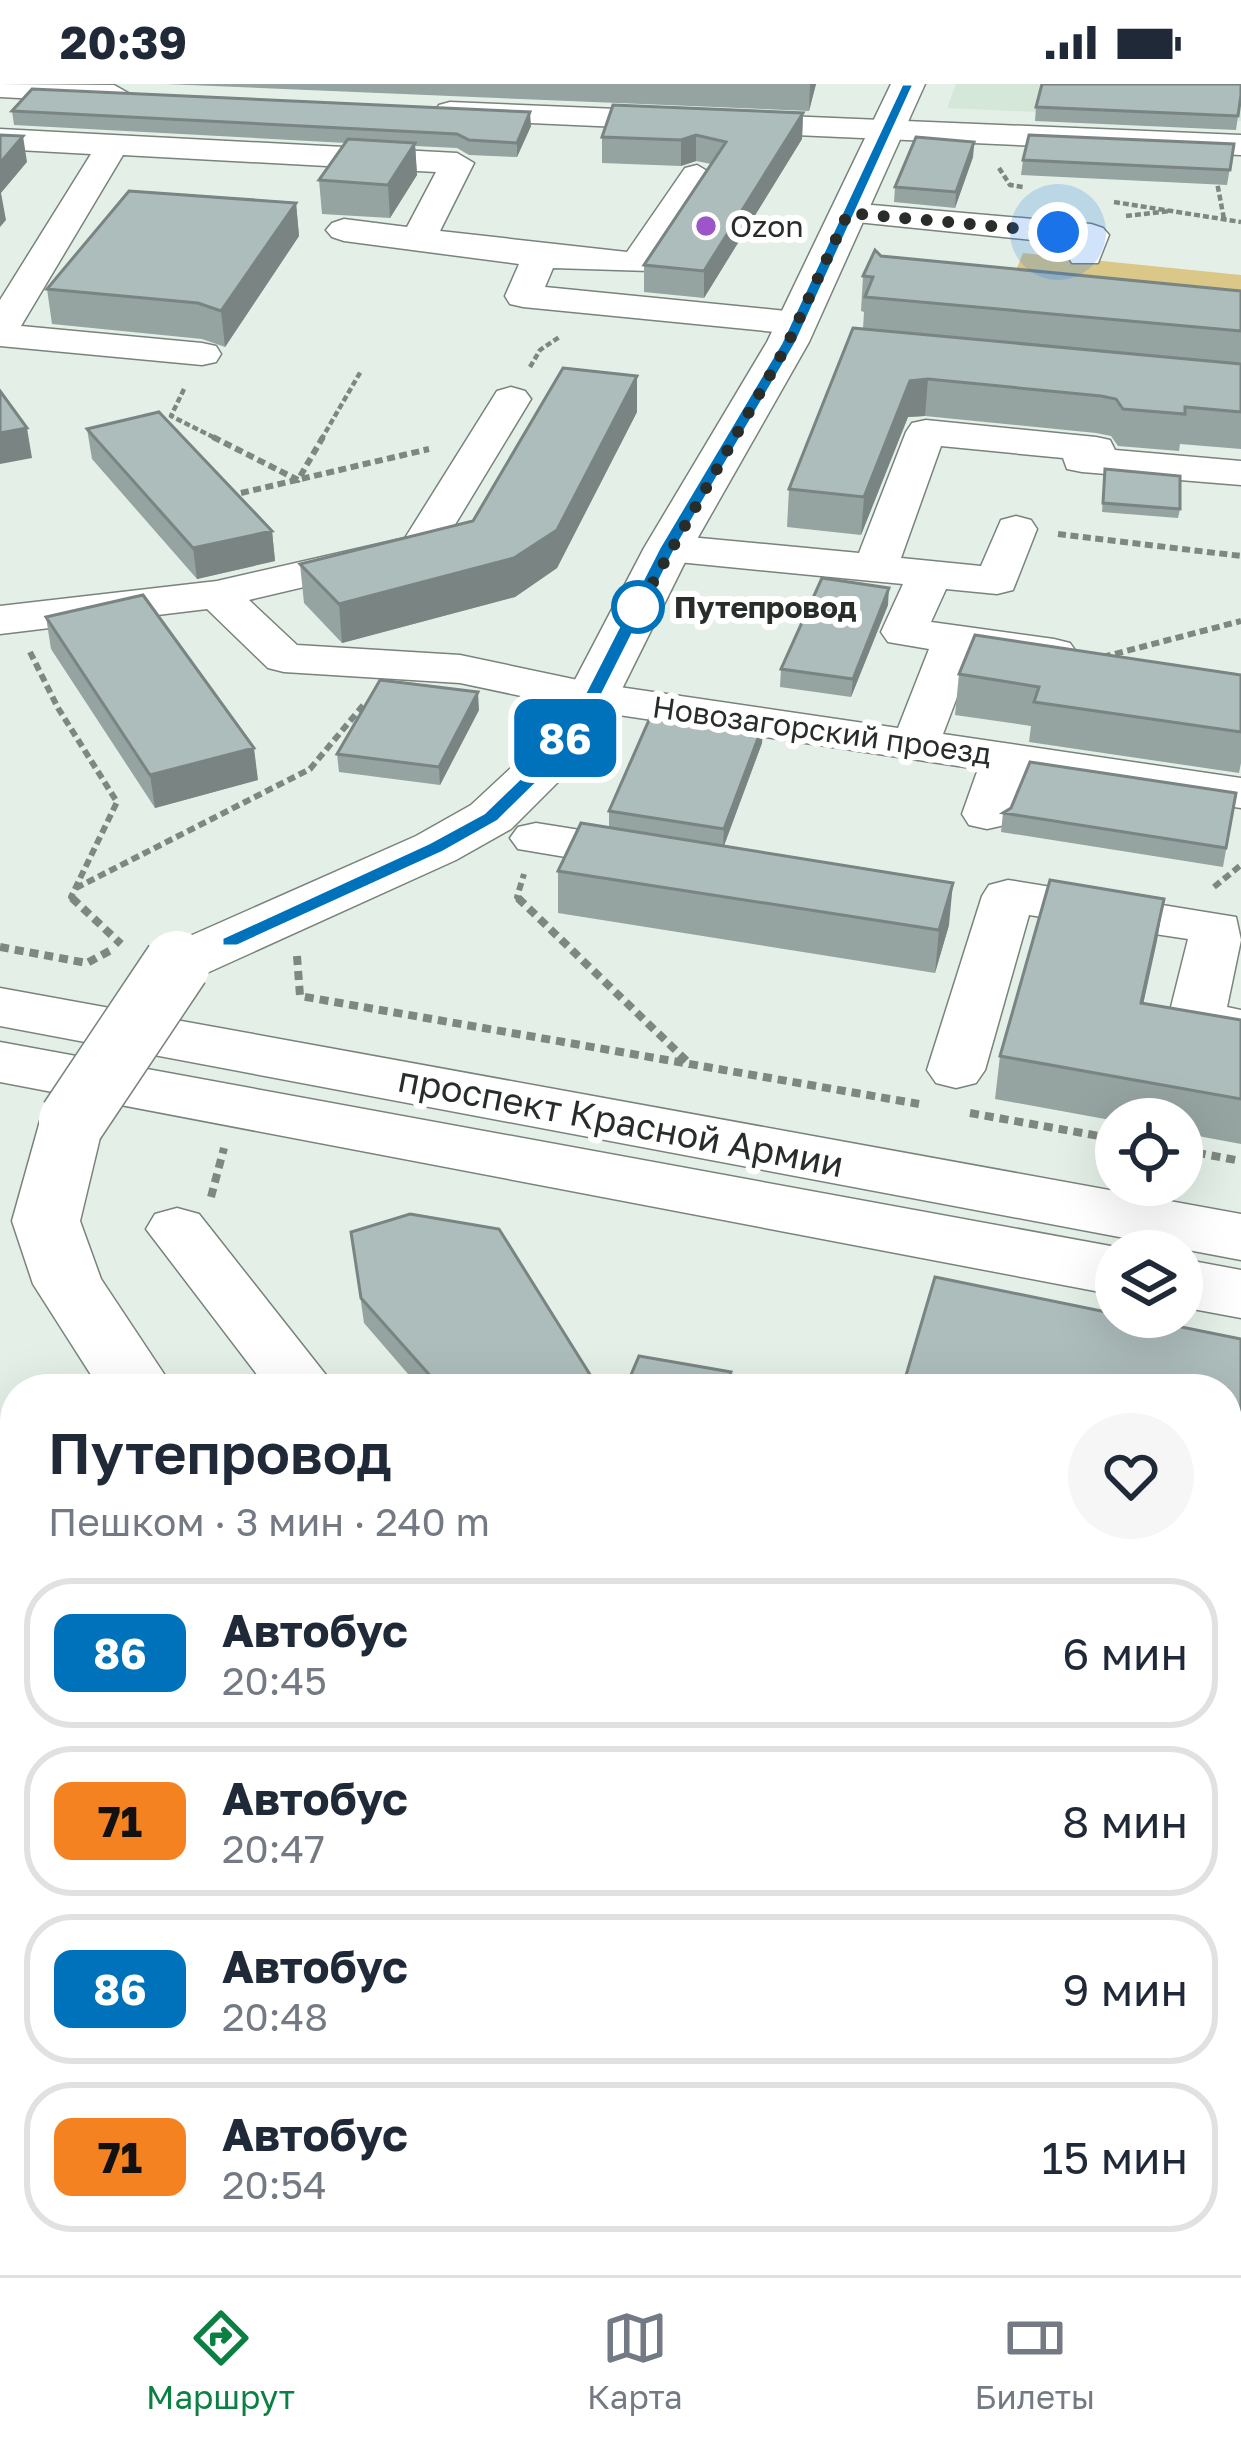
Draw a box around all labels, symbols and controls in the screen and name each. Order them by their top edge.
text: 20:39 [60,15,187,69]
your location [1028,202,1088,262]
place label: Ozon [730,208,804,244]
marker: Ozon [693,213,719,239]
marker: Путепровод [613,582,663,632]
place label: Путепровод [674,589,857,625]
street label: Новозагорский проезд [650,688,994,772]
line badge: 86 [511,699,619,777]
text: 86 [538,713,592,763]
street label: проспект Красной Армии [395,1057,847,1185]
map controls [1095,1098,1203,1338]
button: locate [1095,1098,1203,1206]
button: layers [1095,1230,1203,1338]
button: heart [1068,1413,1194,1539]
text: Путепровод [48,1418,392,1487]
text: Пешком · 3 мин · 240 m [48,1498,490,1545]
text: Автобус [222,1603,408,1657]
text: 6 мин [1062,1626,1188,1680]
text: 86 [93,1628,147,1678]
text: 20:45 [222,1657,327,1704]
text: Автобус [222,1771,408,1825]
text: 8 мин [1062,1794,1188,1848]
text: 71 [98,1796,142,1846]
text: 20:47 [222,1825,325,1872]
text: Автобус [222,1939,408,1993]
text: 9 мин [1062,1962,1188,2016]
text: 86 [93,1964,147,2014]
text: 20:48 [222,1993,328,2040]
text: Автобус [222,2107,408,2161]
text: 15 мин [1042,2130,1188,2184]
text: 71 [98,2132,142,2182]
text: 20:54 [222,2161,327,2208]
tab: Маршрут [146,2305,295,2416]
tab: Карта [587,2305,683,2416]
tab: Билеты [975,2305,1095,2416]

